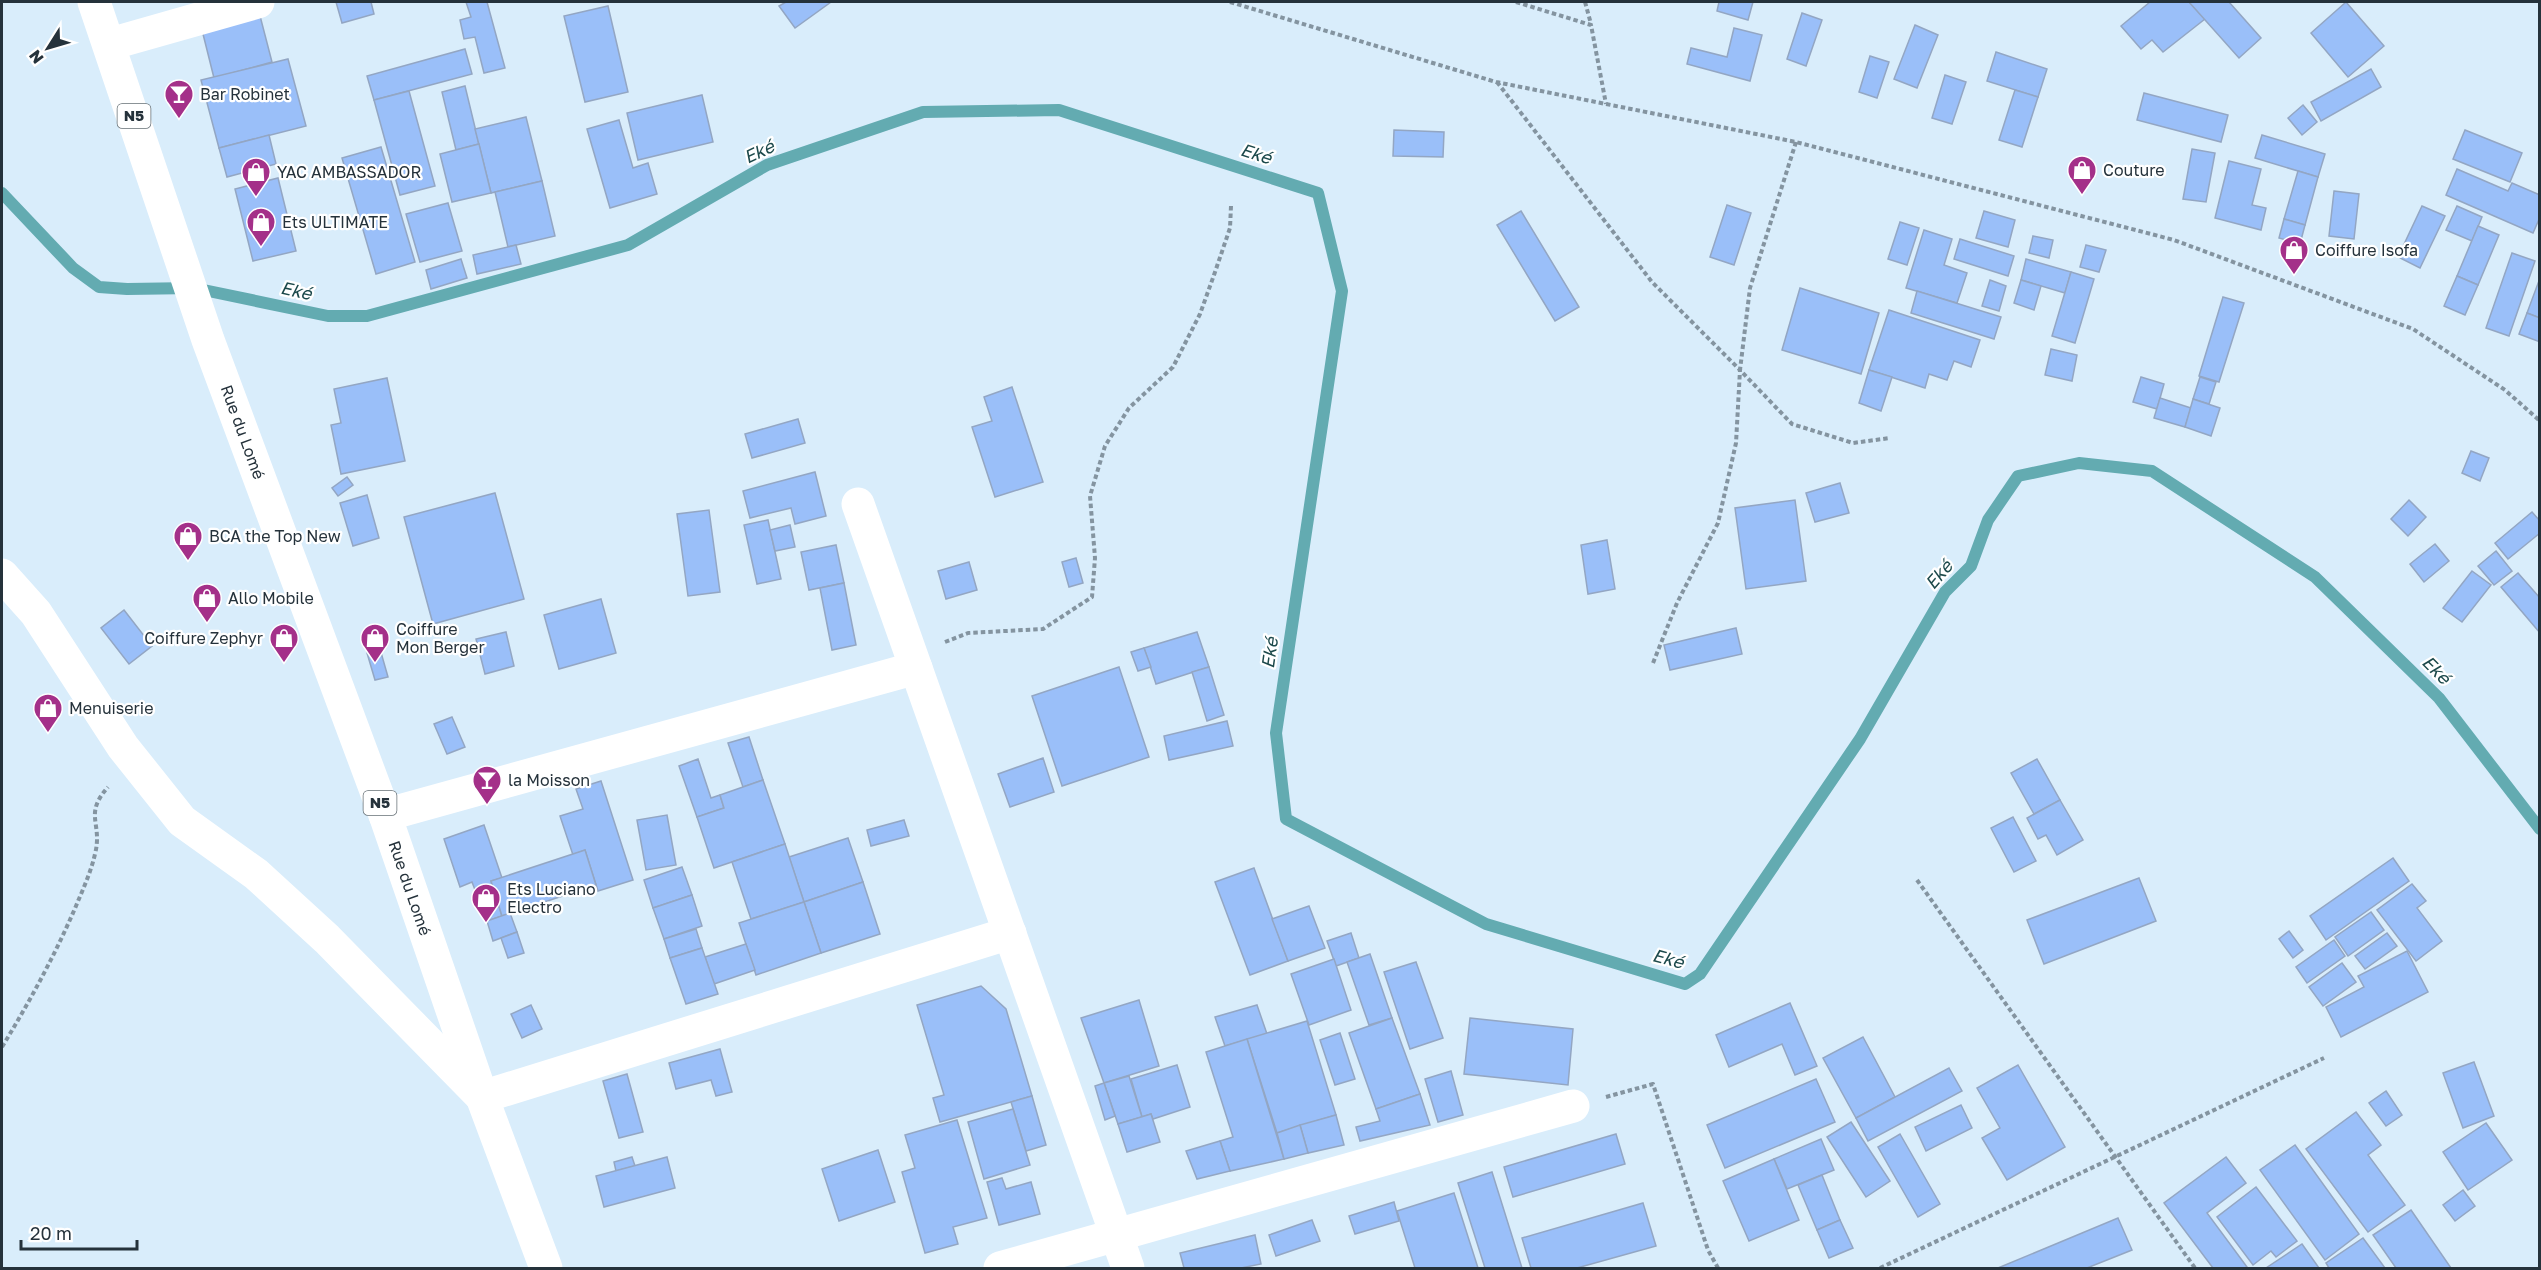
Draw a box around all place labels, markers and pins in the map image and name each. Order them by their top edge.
bar icon: Bar Robinet [163,78,195,120]
place label: Bar Robinet [200,84,290,104]
shop icon: Couture [2066,154,2098,196]
shop icon: YAC AMBASSADOR [240,156,272,198]
place label: Couture [2103,160,2165,180]
place label: YAC AMBASSADOR [277,162,421,182]
shop icon: Ets ULTIMATE [245,206,277,248]
place label: Ets ULTIMATE [282,212,388,232]
shop icon: Coiffure Isofa [2278,234,2310,276]
place label: Coiffure Isofa [2315,240,2418,260]
shop icon: BCA the Top New [172,520,204,562]
place label: BCA the Top New [209,526,341,546]
shop icon: Allo Mobile [191,582,223,624]
place label: Allo Mobile [228,588,314,608]
place label: Coiffure Mon Berger [396,619,485,657]
shop icon: Coiffure Zephyr [268,622,300,664]
shop icon: Coiffure Mon Berger [359,622,391,664]
place label: Coiffure Zephyr [144,628,263,648]
shop icon: Menuiserie [32,692,64,734]
place label: Menuiserie [69,698,153,718]
bar icon: la Moisson [471,764,503,806]
place label: la Moisson [508,770,590,790]
place label: Ets Luciano Electro [507,879,596,917]
shop icon: Ets Luciano Electro [470,882,502,924]

